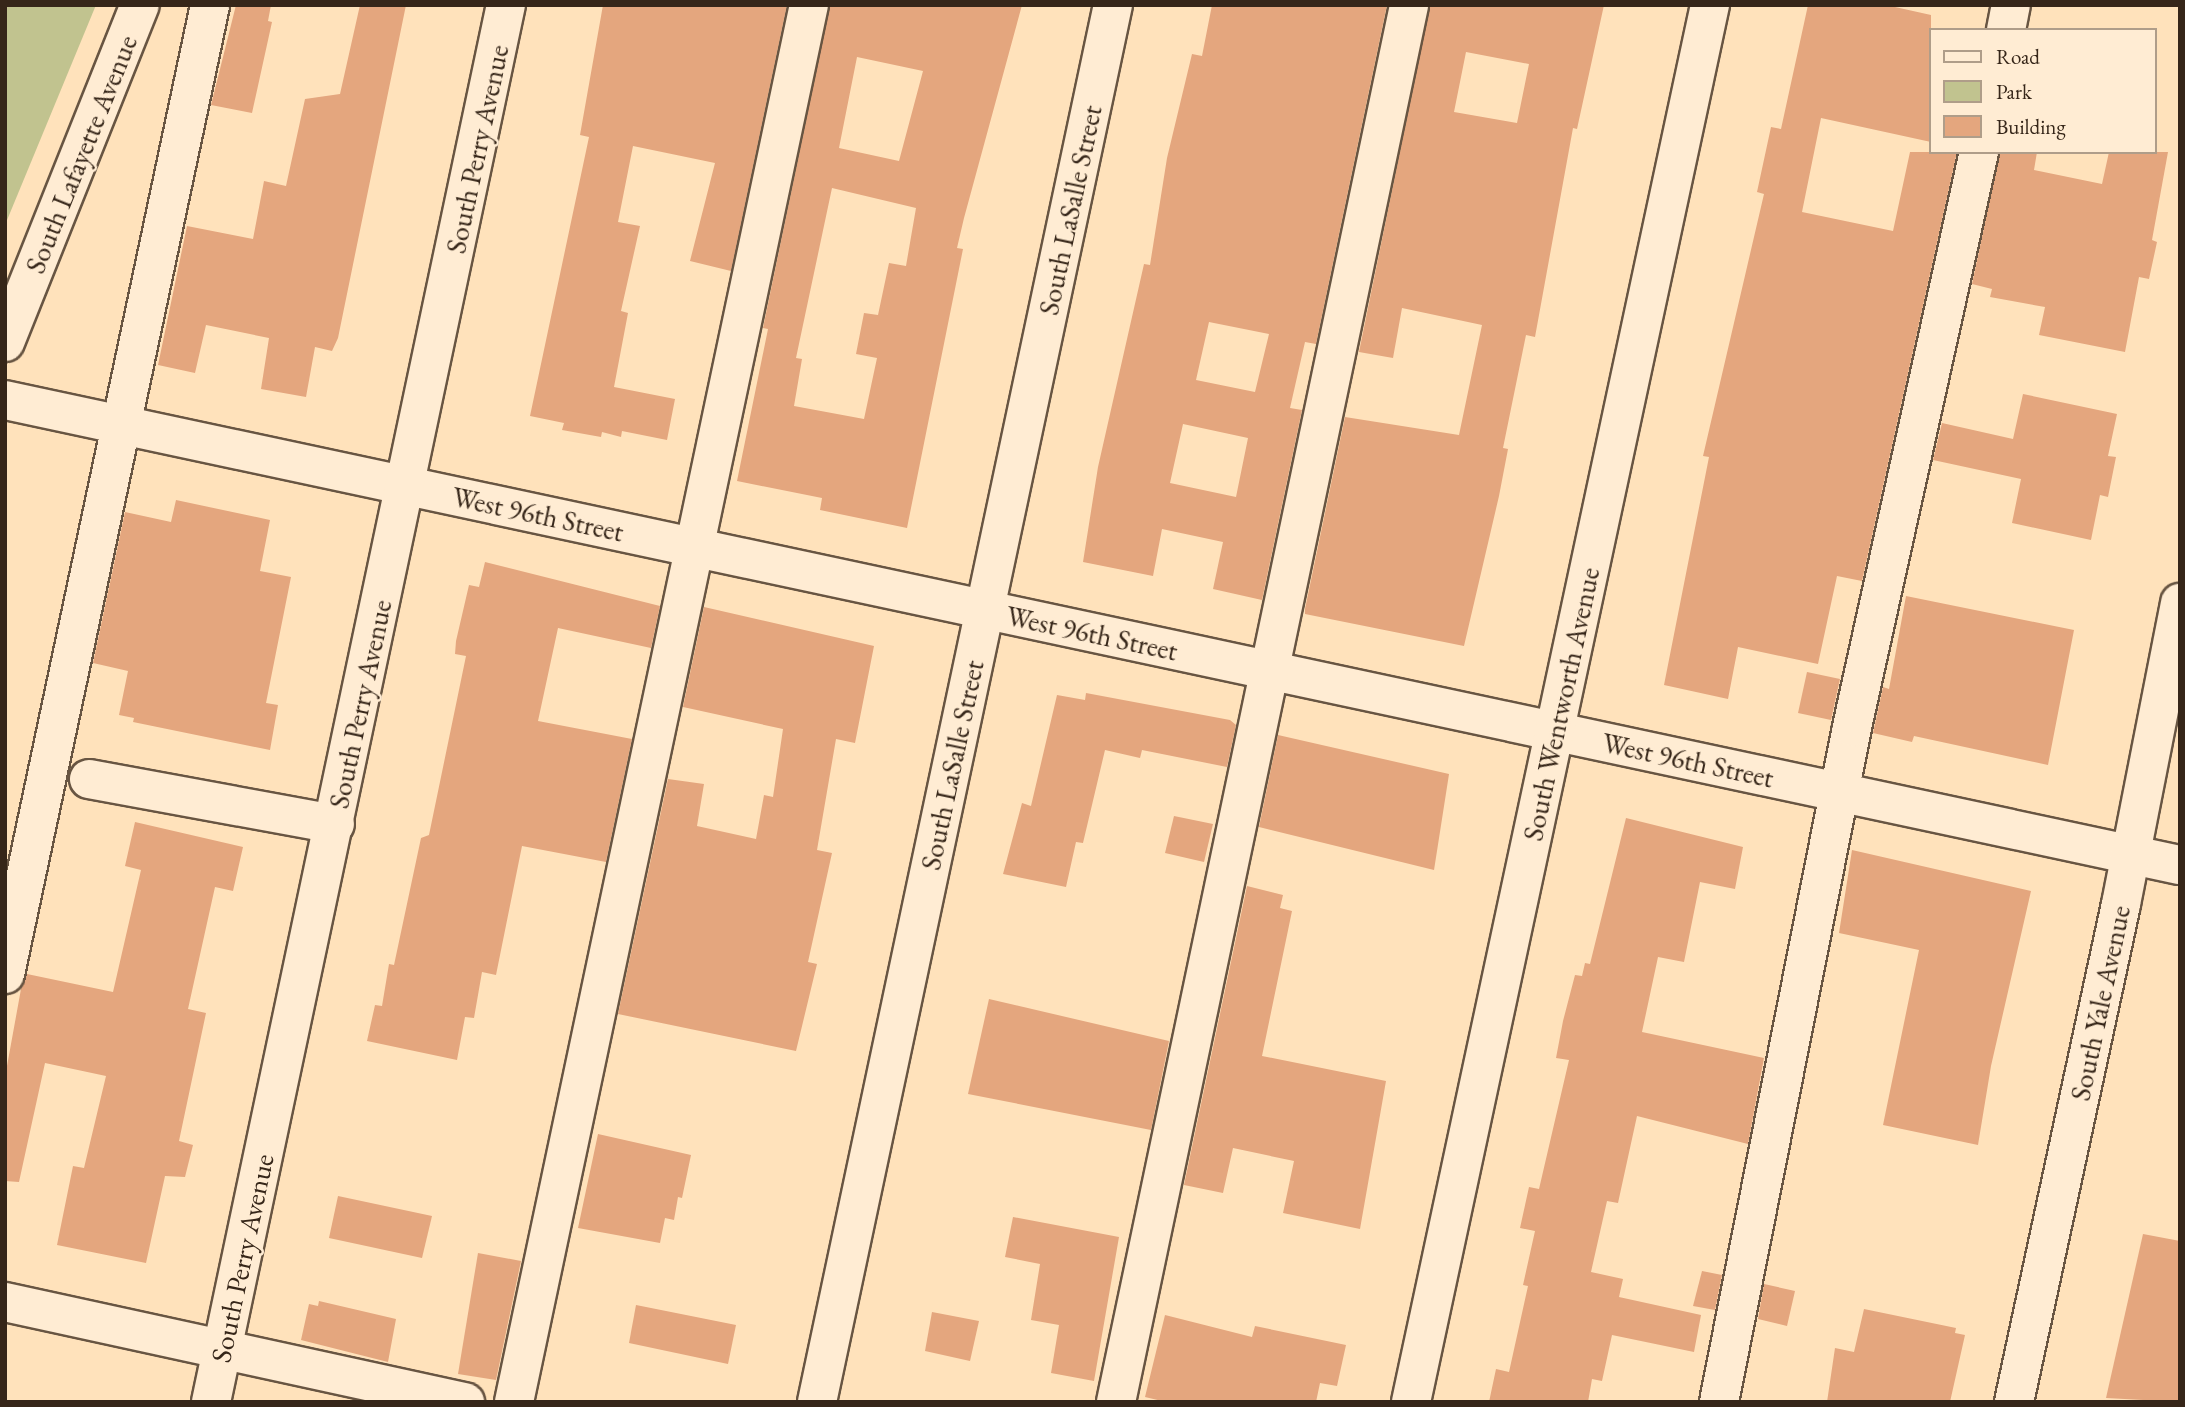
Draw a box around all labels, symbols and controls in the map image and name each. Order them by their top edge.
legend [1930,28,2157,154]
street label: South Lafayette Avenue [18,30,144,278]
street label: South Perry Avenue [438,42,516,256]
text: Road [1996,43,2040,70]
text: Park [1996,78,2032,105]
street label: South LaSalle Street [1031,102,1109,318]
text: Building [1996,113,2066,140]
street label: West 96th Street [449,479,627,549]
street label: South Wentworth Avenue [1516,564,1606,844]
street label: South Perry Avenue [321,597,399,811]
street label: West 96th Street [1003,598,1181,668]
street label: South LaSalle Street [913,657,991,873]
street label: West 96th Street [1599,725,1777,795]
street label: South Yale Avenue [2063,902,2137,1104]
street label: South Perry Avenue [203,1151,281,1365]

